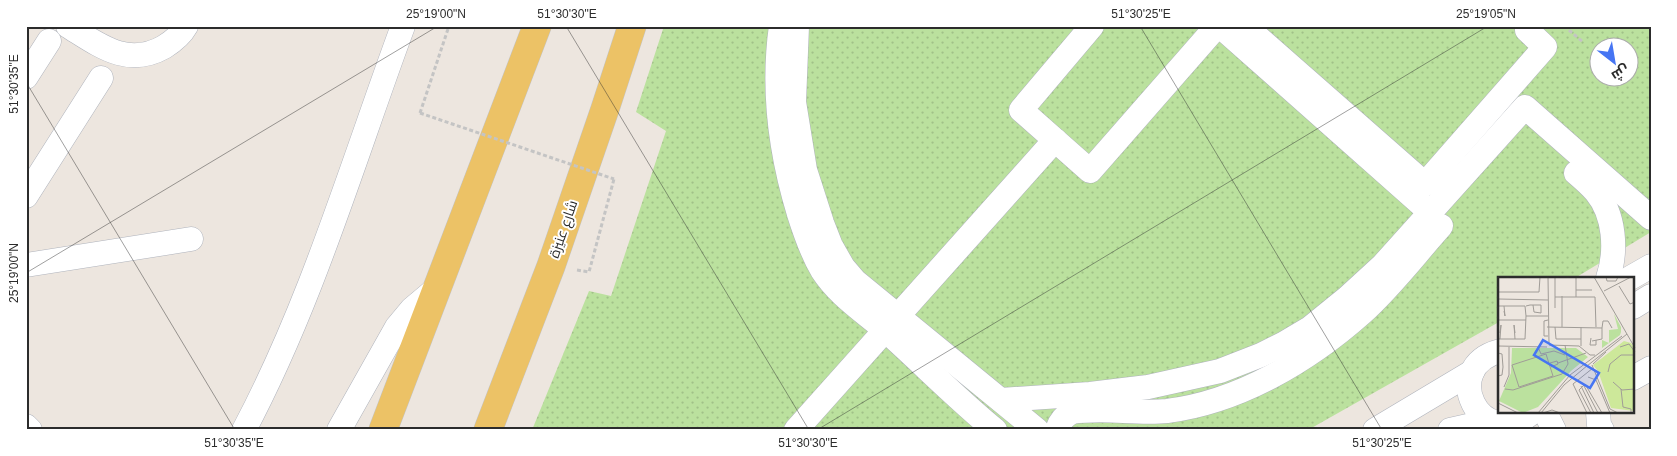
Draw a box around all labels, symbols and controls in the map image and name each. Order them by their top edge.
text: 25°19'00"N [406,7,466,21]
text: 51°30'30"E [537,7,597,21]
text: 51°30'25"E [1111,7,1171,21]
text: 25°19'05"N [1456,7,1516,21]
north arrow [1590,38,1640,88]
text: 51°30'35"E [7,54,21,114]
text: ش [1608,61,1633,85]
street label: شارع عنيزة [546,198,581,260]
text: 25°19'00"N [7,243,21,303]
inset map [1498,277,1634,414]
text: 51°30'35"E [204,436,264,450]
text: 51°30'30"E [778,436,838,450]
text: 51°30'25"E [1352,436,1412,450]

